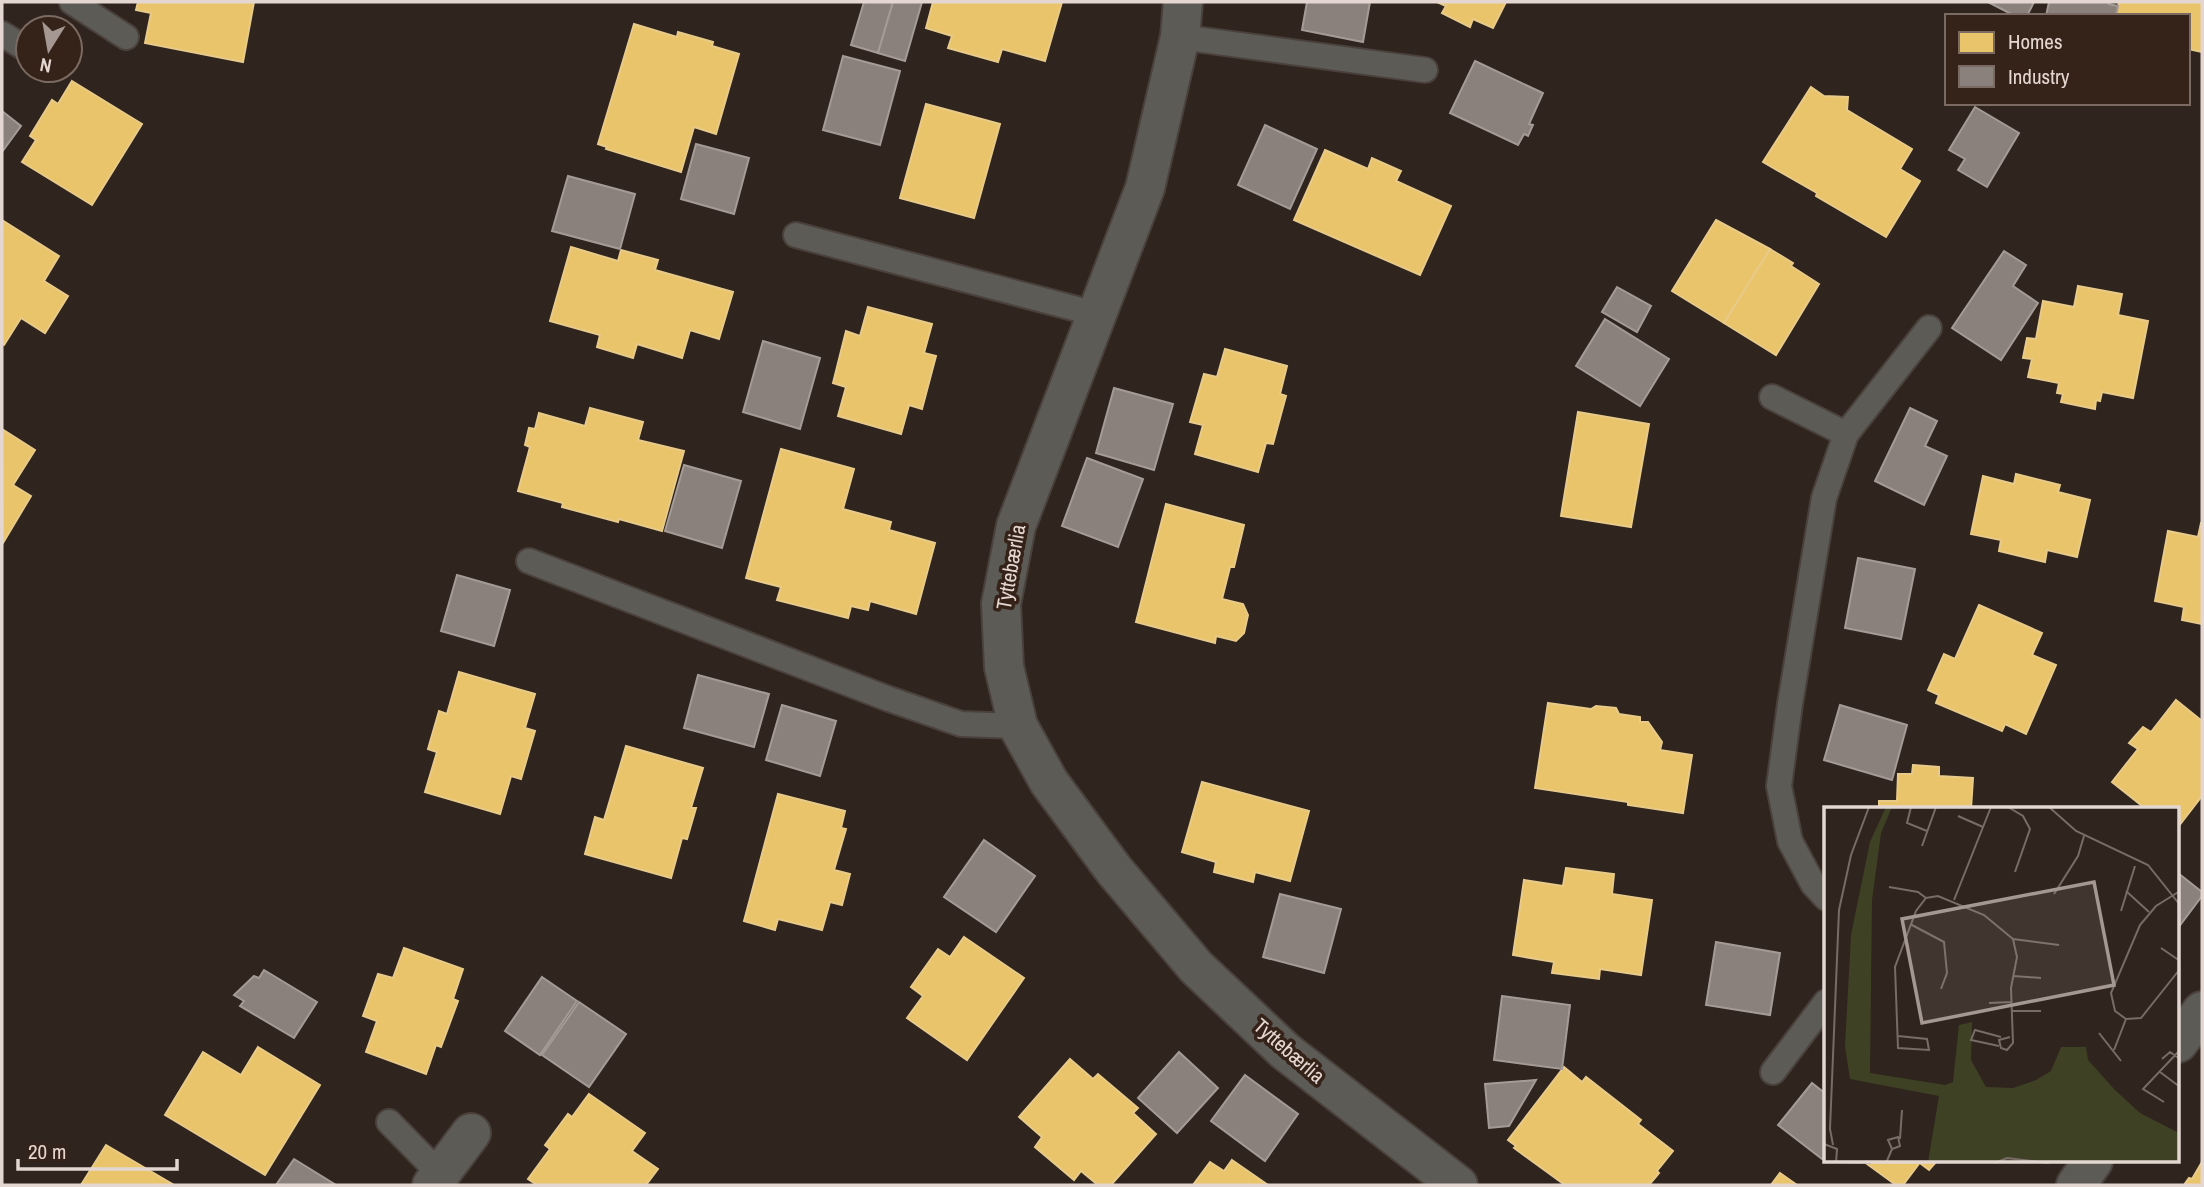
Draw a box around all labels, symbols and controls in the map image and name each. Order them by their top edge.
north arrow [14,14,84,84]
legend [1945,14,2190,105]
text: Homes [2008,27,2063,56]
text: N [38,52,54,80]
text: Industry [2008,62,2070,91]
street label: Tyttebærlia [989,522,1032,612]
inset map [1824,807,2180,1162]
street label: Tyttebærlia [1247,1011,1332,1090]
scale bar [18,1128,177,1172]
text: 20 m [28,1137,66,1166]

